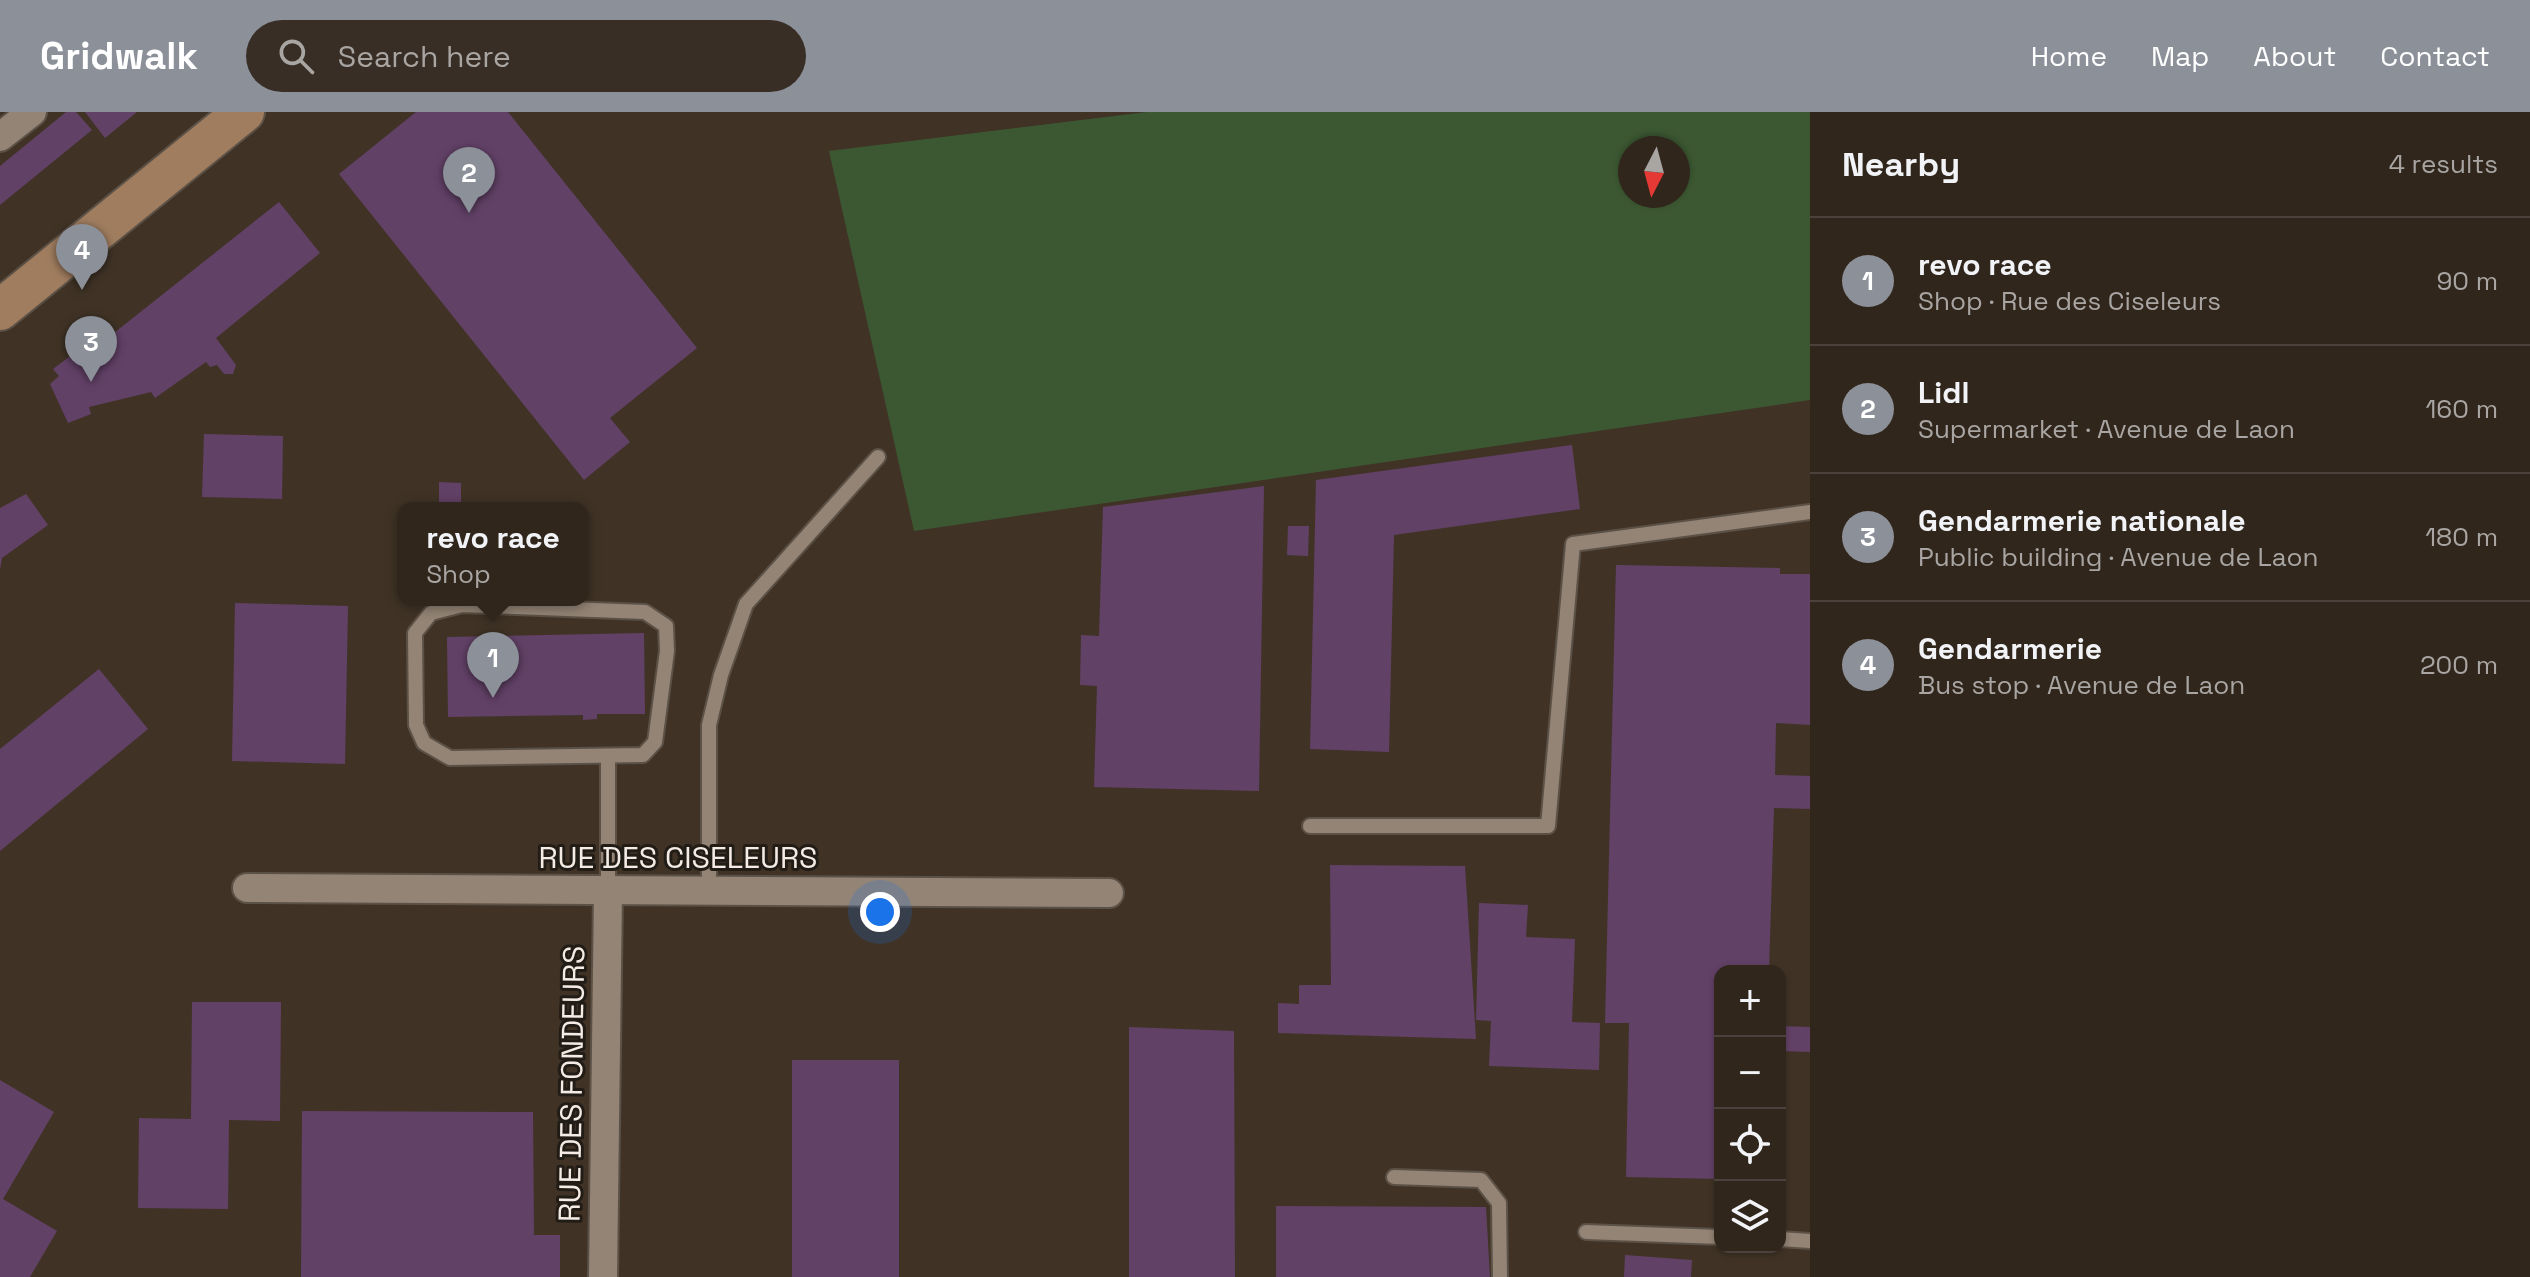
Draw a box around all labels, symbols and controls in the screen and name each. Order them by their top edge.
search box [246,20,806,92]
text: Gridwalk [40,32,198,80]
icon: search [274,34,318,78]
text: Search here [338,37,511,76]
text: Home [2031,38,2107,74]
text: Map [2151,38,2209,74]
text: About [2253,38,2336,74]
text: Contact [2380,38,2490,74]
north arrow [1618,136,1690,208]
text: Nearby [1842,143,1960,186]
pin: 2 [443,147,495,213]
text: 4 results [2389,147,2498,181]
pin: 4 [56,224,108,290]
text: revo race [1918,245,2052,284]
text: 1 [1862,264,1874,298]
text: 90 m [2436,264,2498,298]
text: Shop · Rue des Ciseleurs [1918,284,2221,318]
pin: 3 [65,316,117,382]
text: Lidl [1918,373,1969,412]
text: 2 [1860,392,1876,426]
text: 160 m [2426,392,2498,426]
text: Supermarket · Avenue de Laon [1918,412,2295,446]
text: Gendarmerie nationale [1918,501,2246,540]
popup [397,502,589,606]
text: revo race [426,518,560,557]
text: 3 [1860,520,1876,554]
text: 180 m [2425,520,2498,554]
text: Public building · Avenue de Laon [1918,540,2318,574]
text: Shop [426,557,491,591]
text: Gendarmerie [1918,629,2102,668]
pin: 1 [467,632,519,698]
text: 4 [1860,648,1876,682]
text: 200 m [2420,648,2498,682]
text: Bus stop · Avenue de Laon [1918,668,2245,702]
street label: RUE DES CISELEURS [539,838,817,877]
your location [860,892,900,932]
street label: RUE DES FONDEURS [550,945,593,1223]
map controls [1714,965,1786,1253]
button: + [1714,965,1786,1037]
button: − [1714,1037,1786,1109]
button: locate [1714,1109,1786,1181]
button: layers [1714,1181,1786,1253]

